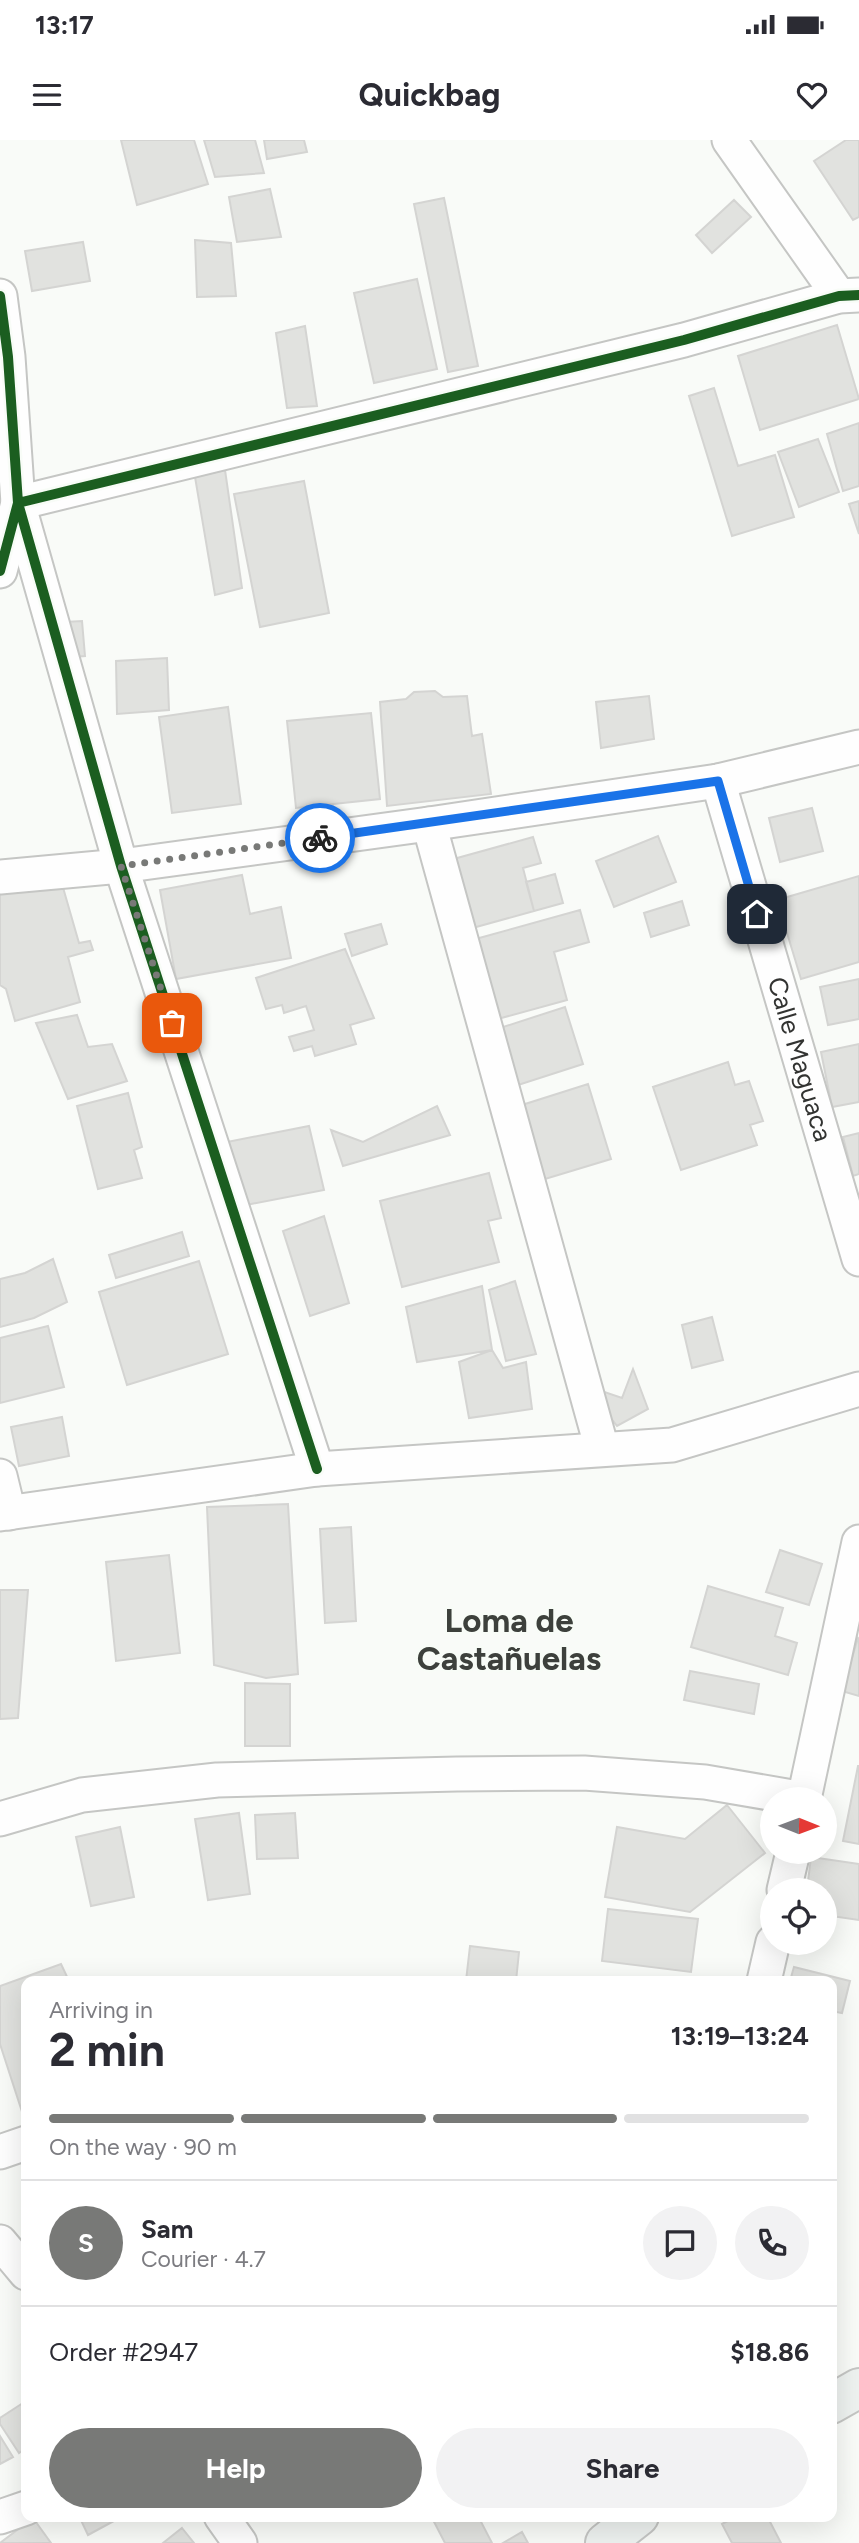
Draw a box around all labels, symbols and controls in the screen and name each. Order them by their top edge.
text: 13:17 [35,9,94,41]
icon: menu [28,76,66,114]
text: Quickbag [359,76,500,114]
icon: heart [793,76,831,114]
courier [285,803,355,873]
icon: bike [301,819,339,857]
pin [727,884,787,944]
icon: home [738,895,776,933]
street label: Calle Maguaca [761,973,839,1145]
pin [142,993,202,1053]
icon: bag [153,1004,191,1042]
district label: Loma de Castañuelas [417,1601,601,1678]
north arrow [760,1787,836,1864]
map controls [760,1787,837,1955]
button: locate [760,1878,837,1955]
text: Arriving in [49,1996,153,2024]
text: 13:19–13:24 [671,2020,809,2052]
text: 2 min [49,2022,165,2078]
text: On the way · 90 m [49,2133,237,2161]
button: chat [643,2206,717,2280]
button: phone [735,2206,809,2280]
text: Sam [141,2213,193,2245]
text: S [78,2227,94,2259]
text: Courier · 4.7 [141,2245,266,2273]
text: Order #2947 [49,2336,198,2368]
text: $18.86 [730,2336,809,2368]
button: Help [49,2428,422,2508]
button: Share [436,2428,809,2508]

